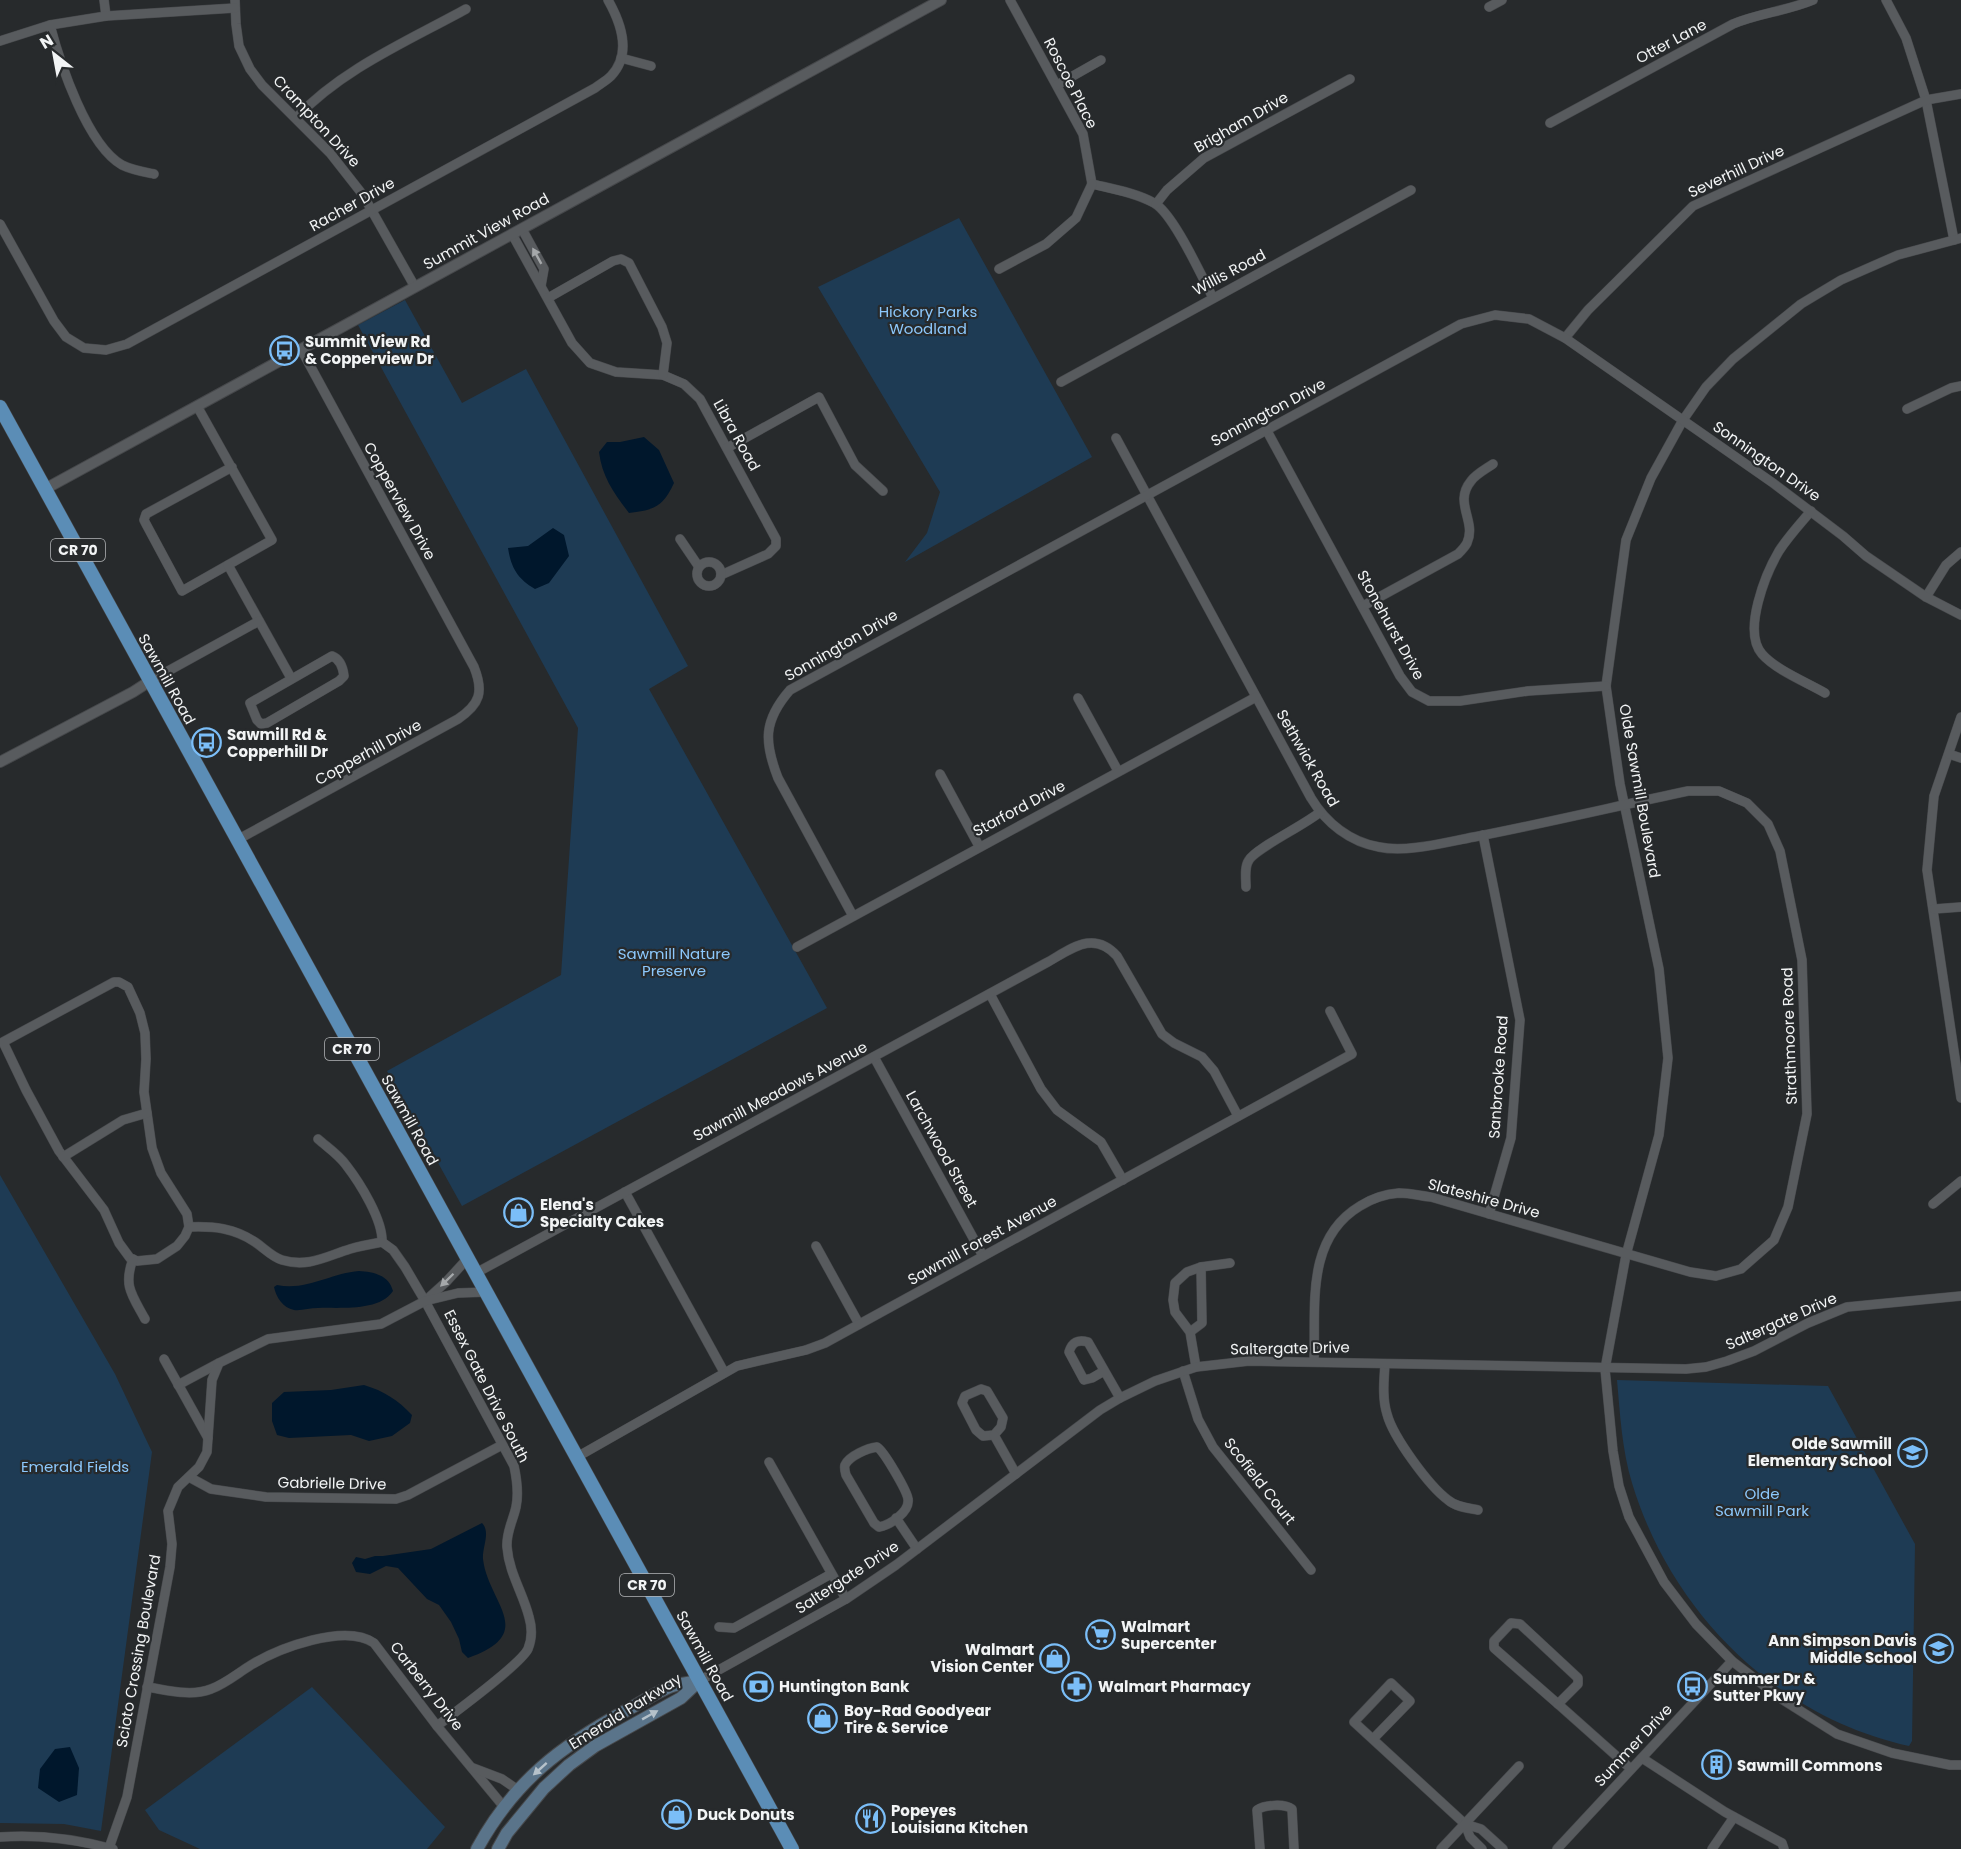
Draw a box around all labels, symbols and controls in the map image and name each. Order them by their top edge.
street label: Otter Lane [1632,14,1710,68]
north arrow [24,24,84,84]
text: N [35,29,58,55]
street label: Roscoe Place [1039,34,1103,132]
street label: Crampton Drive [269,70,365,172]
street label: Brigham Drive [1190,87,1292,157]
street label: Severhill Drive [1685,140,1787,202]
street label: Racher Drive [306,172,398,236]
street label: Summit View Road [419,188,553,274]
street label: Willis Road [1189,244,1269,300]
one-way arrow [532,247,542,264]
park label: Hickory Parks Woodland [879,301,977,339]
place label: Summit View Rd & Copperview Dr [305,331,434,369]
bus stop icon: Summit View Rd & Copperview Dr [268,334,300,366]
street label: Sonnington Drive [1207,373,1329,451]
street label: Libra Road [709,395,765,475]
street label: Sonnington Drive [1709,416,1825,506]
street label: Copperview Drive [359,438,441,564]
road number: CR 70 [51,539,105,561]
street label: Stonehurst Drive [1352,566,1430,684]
street label: Sonnington Drive [781,604,901,686]
street label: Sawmill Road [133,630,201,728]
street label: Olde Sawmill Boulevard [1614,702,1666,880]
street label: Sethwick Road [1272,706,1344,810]
street label: Copperhill Drive [311,714,425,790]
place label: Sawmill Rd & Copperhill Dr [227,724,328,762]
bus stop icon: Sawmill Rd & Copperhill Dr [190,727,222,759]
street label: Starford Drive [969,775,1069,841]
park label: Sawmill Nature Preserve [618,943,730,981]
street label: Strathmoore Road [1776,967,1802,1105]
street label: Sanbrooke Road [1483,1015,1513,1139]
street label: Sawmill Meadows Avenue [689,1036,871,1146]
road number: CR 70 [325,1038,379,1060]
street label: Sawmill Road [376,1071,444,1169]
street label: Larchwood Street [901,1087,983,1211]
street label: Slateshire Drive [1426,1173,1542,1223]
street label: Sawmill Forest Avenue [904,1190,1060,1290]
place label: Elena's Specialty Cakes [540,1194,664,1232]
shop icon: Elena's Specialty Cakes [503,1197,535,1229]
one-way arrow [441,1272,455,1286]
street label: Saltergate Drive [1722,1287,1840,1355]
street label: Essex Gate Drive South [439,1306,535,1466]
street label: Saltergate Drive [1230,1336,1350,1360]
street label: Scofield Court [1219,1433,1301,1529]
place label: Olde Sawmill Elementary School [1748,1433,1892,1471]
school or university icon: Olde Sawmill Elementary School [1897,1436,1929,1468]
park label: Emerald Fields [21,1456,129,1477]
street label: Gabrielle Drive [277,1472,387,1494]
park label: Olde Sawmill Park [1715,1483,1809,1521]
street label: Saltergate Drive [791,1536,903,1618]
street label: Scioto Crossing Boulevard [111,1553,165,1749]
road number: CR 70 [620,1574,674,1596]
street label: Sawmill Road [671,1607,739,1705]
place label: Walmart Supercenter [1121,1616,1217,1654]
supermarket icon: Walmart Supercenter [1084,1619,1116,1651]
place label: Ann Simpson Davis Middle School [1768,1630,1917,1668]
school or university icon: Ann Simpson Davis Middle School [1922,1633,1954,1665]
street label: Carberry Drive [385,1637,469,1735]
place label: Walmart Vision Center [930,1639,1035,1677]
shop icon: Walmart Vision Center [1039,1642,1071,1674]
street label: Emerald Parkway [565,1668,686,1754]
place label: Summer Dr & Sutter Pkwy [1713,1668,1815,1706]
bank icon: Huntington Bank [742,1670,774,1702]
pharmacy icon: Walmart Pharmacy [1061,1670,1093,1702]
bus stop icon: Summer Dr & Sutter Pkwy [1676,1671,1708,1703]
place label: Huntington Bank [779,1676,910,1697]
place label: Walmart Pharmacy [1098,1676,1251,1697]
street label: Summer Drive [1589,1699,1677,1791]
place label: Boy-Rad Goodyear Tire & Service [844,1700,992,1738]
shop icon: Boy-Rad Goodyear Tire & Service [807,1703,839,1735]
one-way arrow [641,1710,658,1720]
building icon: Sawmill Commons [1700,1749,1732,1781]
place label: Sawmill Commons [1737,1755,1883,1776]
one-way arrow [533,1762,548,1775]
shop icon: Duck Donuts [660,1798,692,1830]
place label: Popeyes Louisiana Kitchen [891,1800,1028,1838]
restaurant icon: Popeyes Louisiana Kitchen [854,1803,886,1835]
place label: Duck Donuts [697,1804,795,1825]

